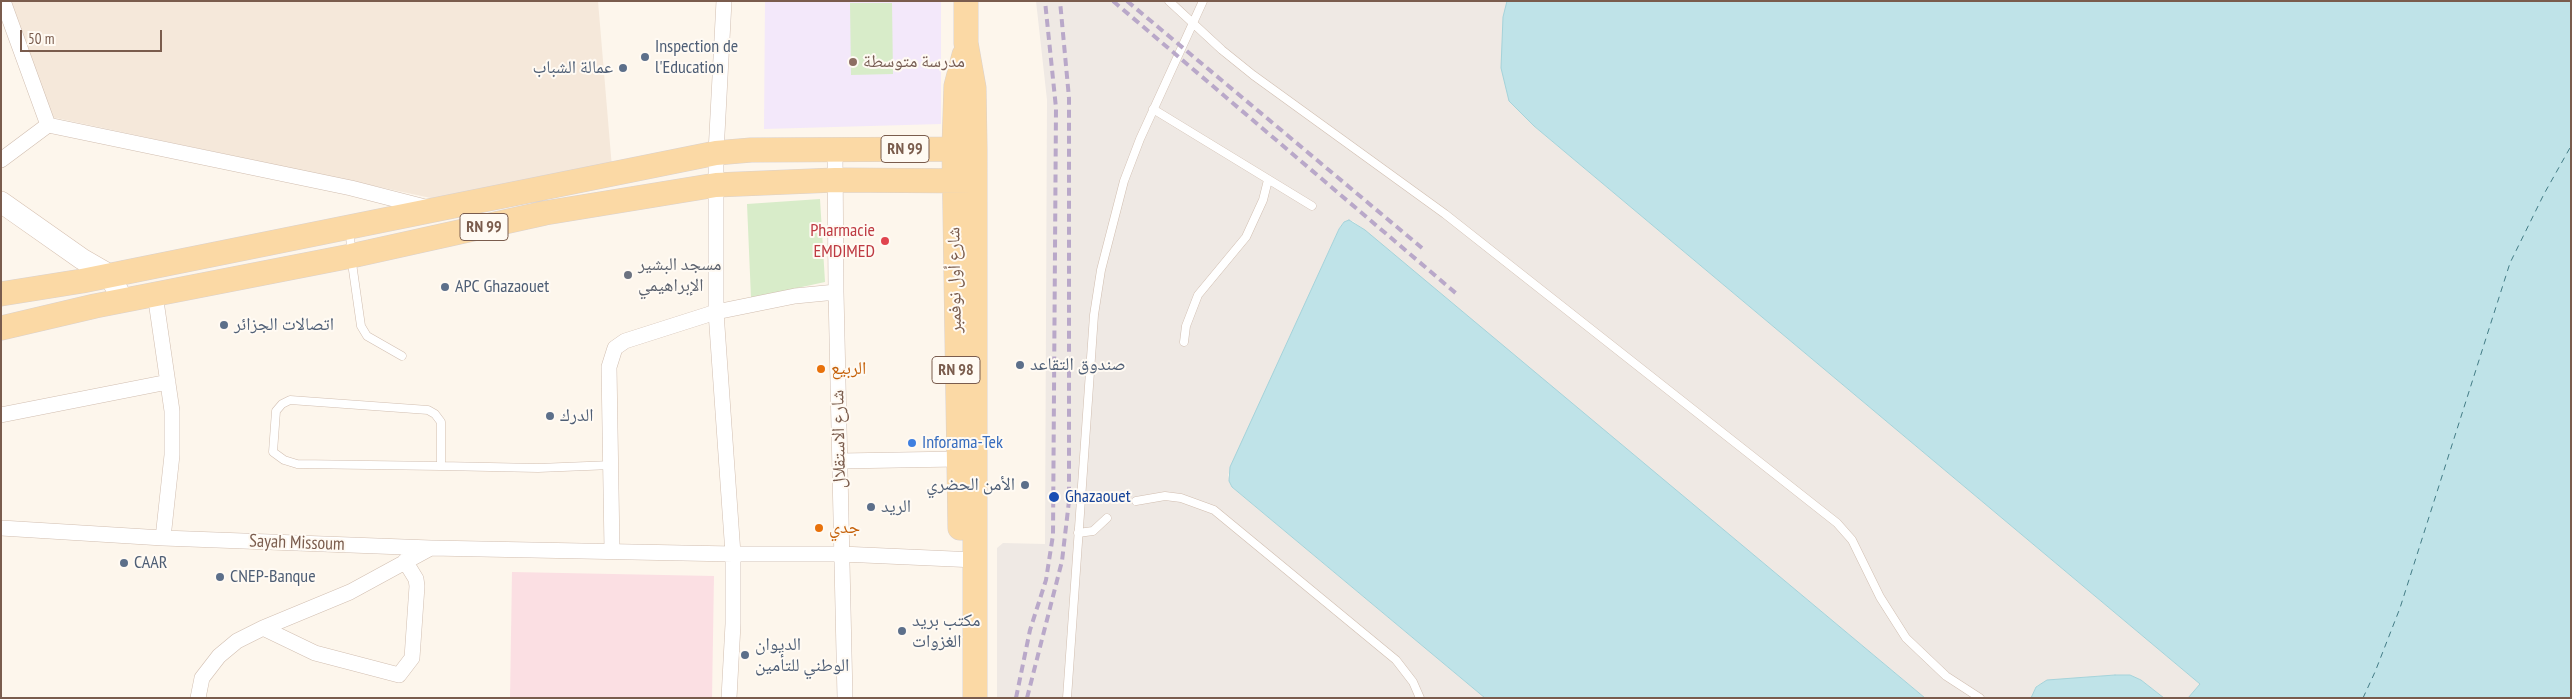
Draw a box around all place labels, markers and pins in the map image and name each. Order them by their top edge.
place label: Inspection de l'Education [655,36,738,78]
marker: Inspection de l'Education [639,51,651,63]
place label: مدرسة متوسطة [863,51,965,73]
marker: مدرسة متوسطة [847,56,859,68]
place label: عمالة الشباب [532,57,613,79]
marker: عمالة الشباب [617,62,629,74]
place label: Pharmacie EMDIMED [810,220,875,262]
marker: Pharmacie EMDIMED [879,235,891,247]
place label: مسجد البشير الإبراهيمي [638,254,722,296]
marker: مسجد البشير الإبراهيمي [622,269,634,281]
place label: APC Ghazaouet [455,276,549,298]
marker: APC Ghazaouet [439,281,451,293]
place label: اتصالات الجزائر [234,314,334,336]
marker: اتصالات الجزائر [218,319,230,331]
place label: صندوق التقاعد [1030,354,1126,376]
place label: الربيع [831,358,866,380]
marker: صندوق التقاعد [1014,359,1026,371]
marker: الربيع [815,363,827,375]
place label: الدرك [560,405,594,427]
marker: الدرك [544,410,556,422]
place label: Inforama-Tek [922,432,1003,454]
marker: Inforama-Tek [906,437,918,449]
place label: الأمن الحضري [926,474,1015,496]
marker: الأمن الحضري [1019,479,1031,491]
place label: Ghazaouet [1065,486,1131,508]
marker: Ghazaouet [1047,490,1061,504]
place label: الريد [881,496,911,518]
marker: الريد [865,501,877,513]
place label: جدي [829,517,860,539]
marker: جدي [813,522,825,534]
place label: CAAR [134,552,167,574]
marker: CAAR [118,557,130,569]
place label: CNEP-Banque [230,566,316,588]
marker: CNEP-Banque [214,571,226,583]
place label: مكتب بريد الغزوات [912,610,980,652]
marker: مكتب بريد الغزوات [896,625,908,637]
place label: الديوان الوطني للتأمين [755,634,849,676]
marker: الديوان الوطني للتأمين [739,649,751,661]

